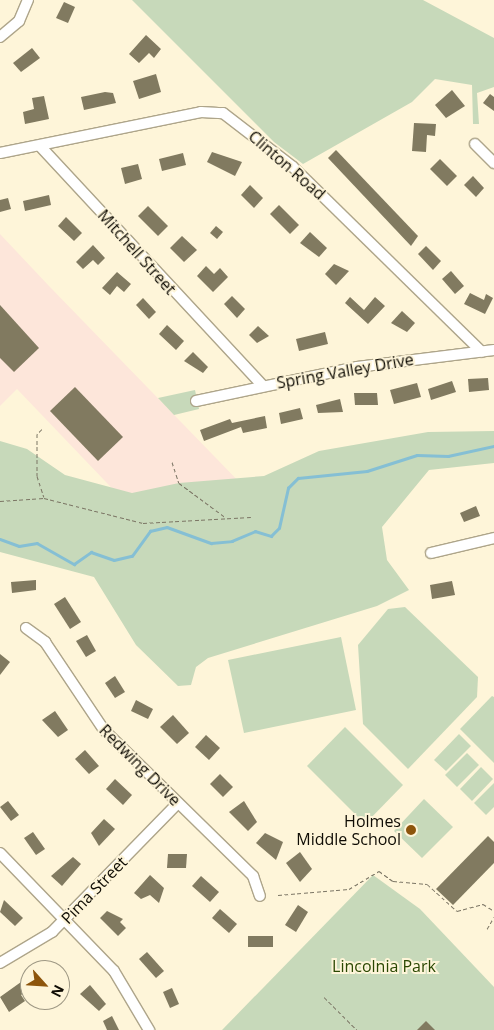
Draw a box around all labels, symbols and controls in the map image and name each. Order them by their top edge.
street label: Clinton Road [245,126,329,204]
street label: Mitchell Street [94,206,180,298]
street label: Spring Valley Drive [275,350,415,392]
street label: Redwing Drive [95,720,185,810]
place label: Holmes Middle School [296,811,401,849]
marker: Holmes Middle School [405,824,417,836]
street label: Pima Street [57,852,131,928]
park label: Lincolnia Park [332,956,436,976]
north arrow [20,960,70,1010]
text: N [47,982,69,1001]

